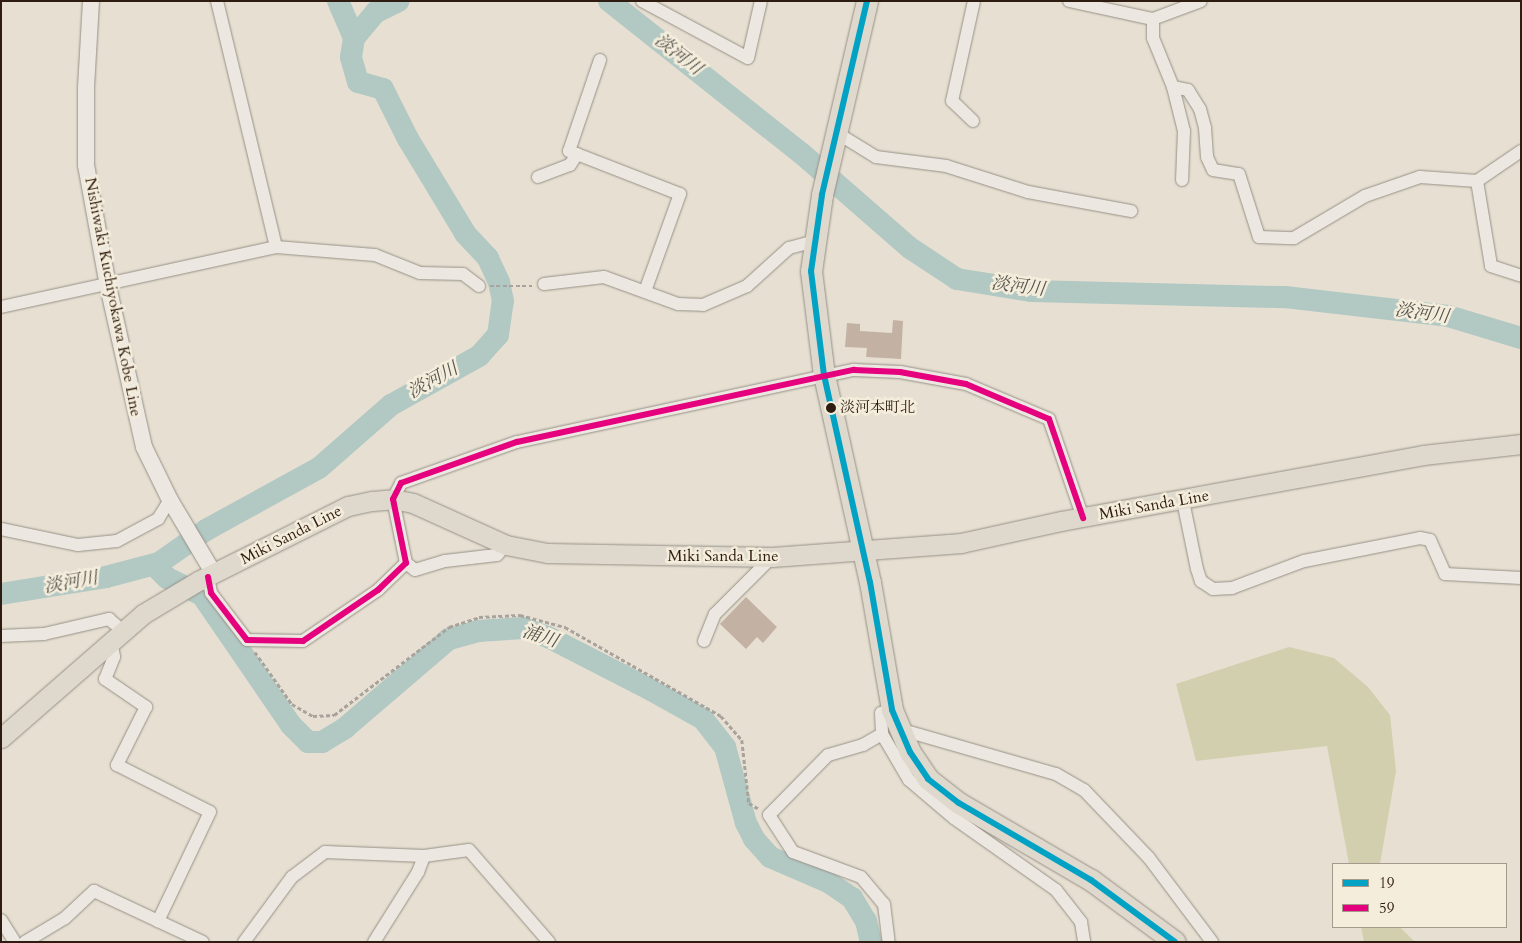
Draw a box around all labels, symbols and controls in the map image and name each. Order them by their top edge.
water label: 淡河川 [650,30,706,80]
street label: Nishiwaki Kuchiyokawa Kobe Line [80,176,146,418]
water label: 淡河川 [990,273,1046,301]
water label: 淡河川 [1394,300,1450,328]
water label: 淡河川 [404,358,462,404]
place label: 淡河本町北 [840,399,915,417]
marker: 淡河本町北 [826,403,836,413]
street label: Miki Sanda Line [1098,486,1210,524]
street label: Miki Sanda Line [237,501,345,569]
street label: Miki Sanda Line [667,546,779,566]
water label: 淡河川 [43,568,99,598]
water label: 浦川 [520,621,560,653]
legend [1332,863,1507,928]
text: 19 [1379,873,1394,893]
text: 59 [1379,898,1394,918]

